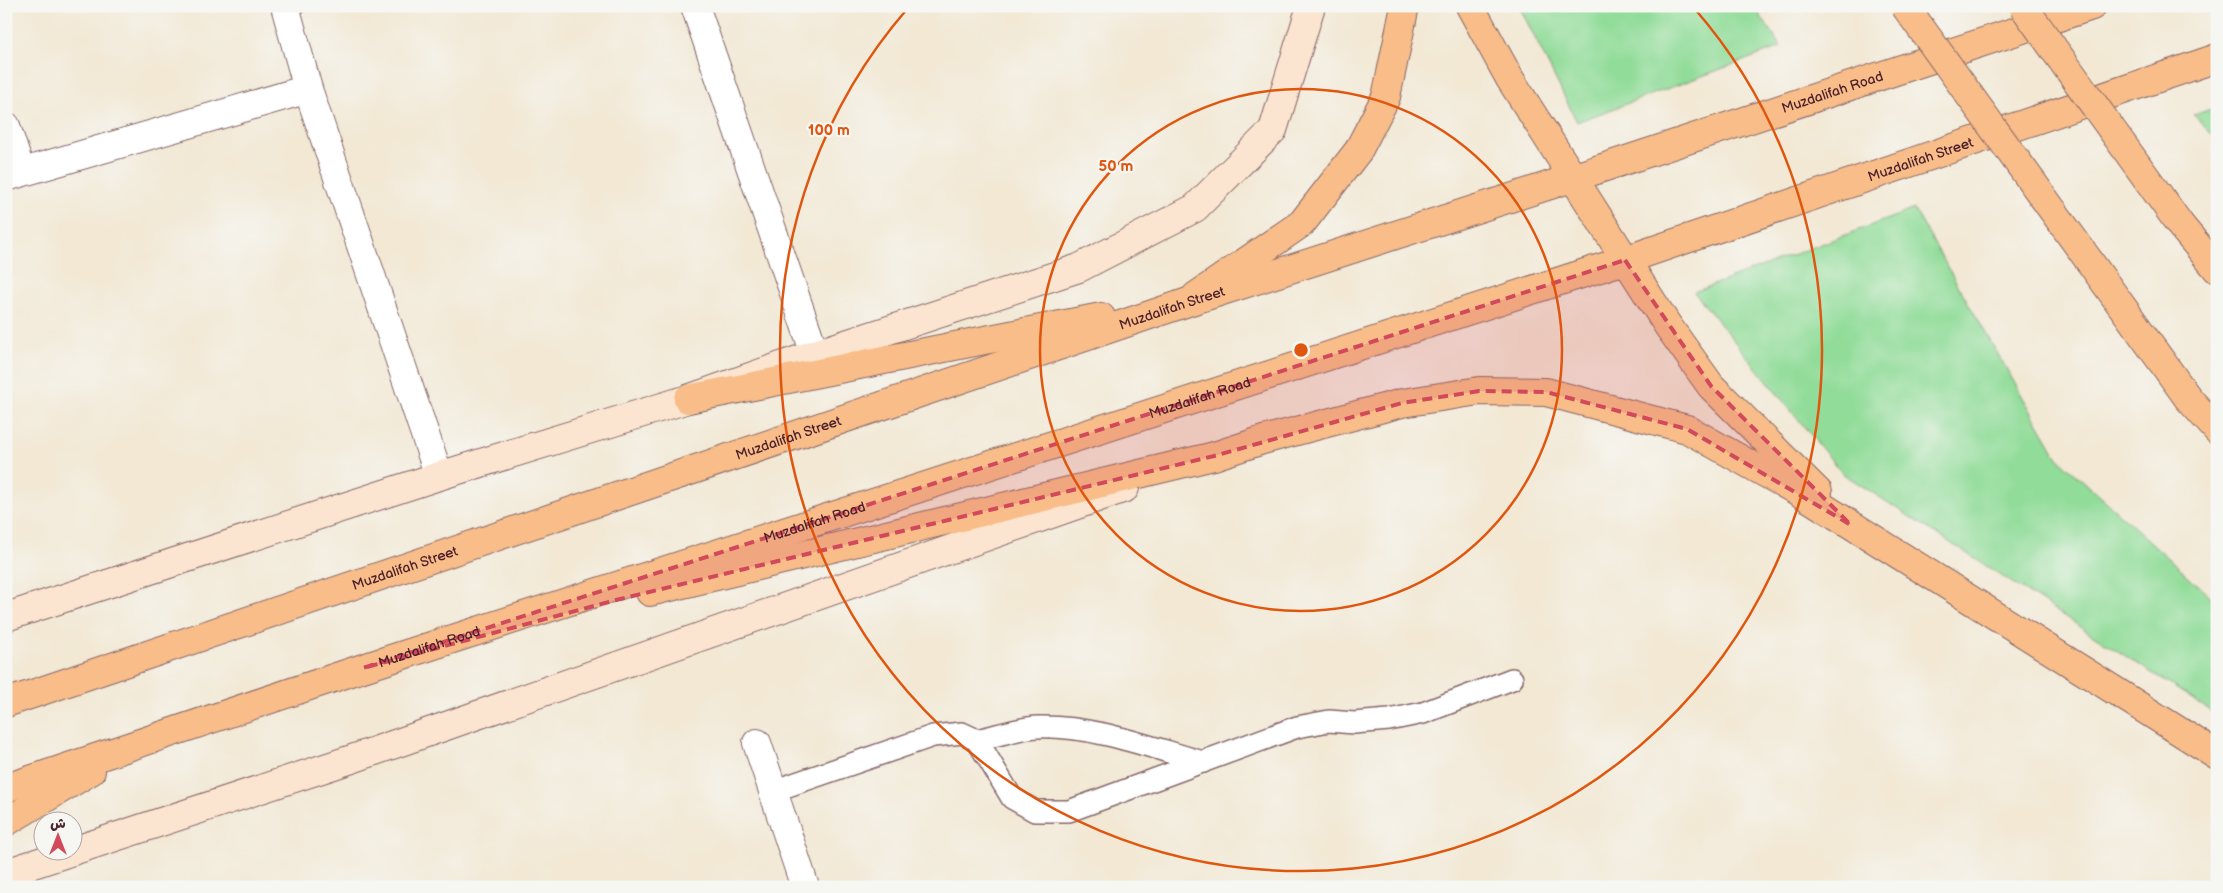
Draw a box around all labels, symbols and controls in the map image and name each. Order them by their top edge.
street label: Muzdalifah Road [1779,67,1885,117]
text: 100 m [808,121,850,140]
street label: Muzdalifah Street [1865,133,1976,185]
text: 50 m [1099,157,1134,176]
street label: Muzdalifah Street [1117,282,1227,333]
centre of rings [1292,341,1310,359]
street label: Muzdalifah Road [1147,373,1253,422]
street label: Muzdalifah Street [733,412,844,463]
street label: Muzdalifah Road [761,498,867,546]
street label: Muzdalifah Street [350,542,460,594]
street label: Muzdalifah Road [376,622,482,671]
north arrow [32,810,82,860]
text: ش [50,815,66,832]

